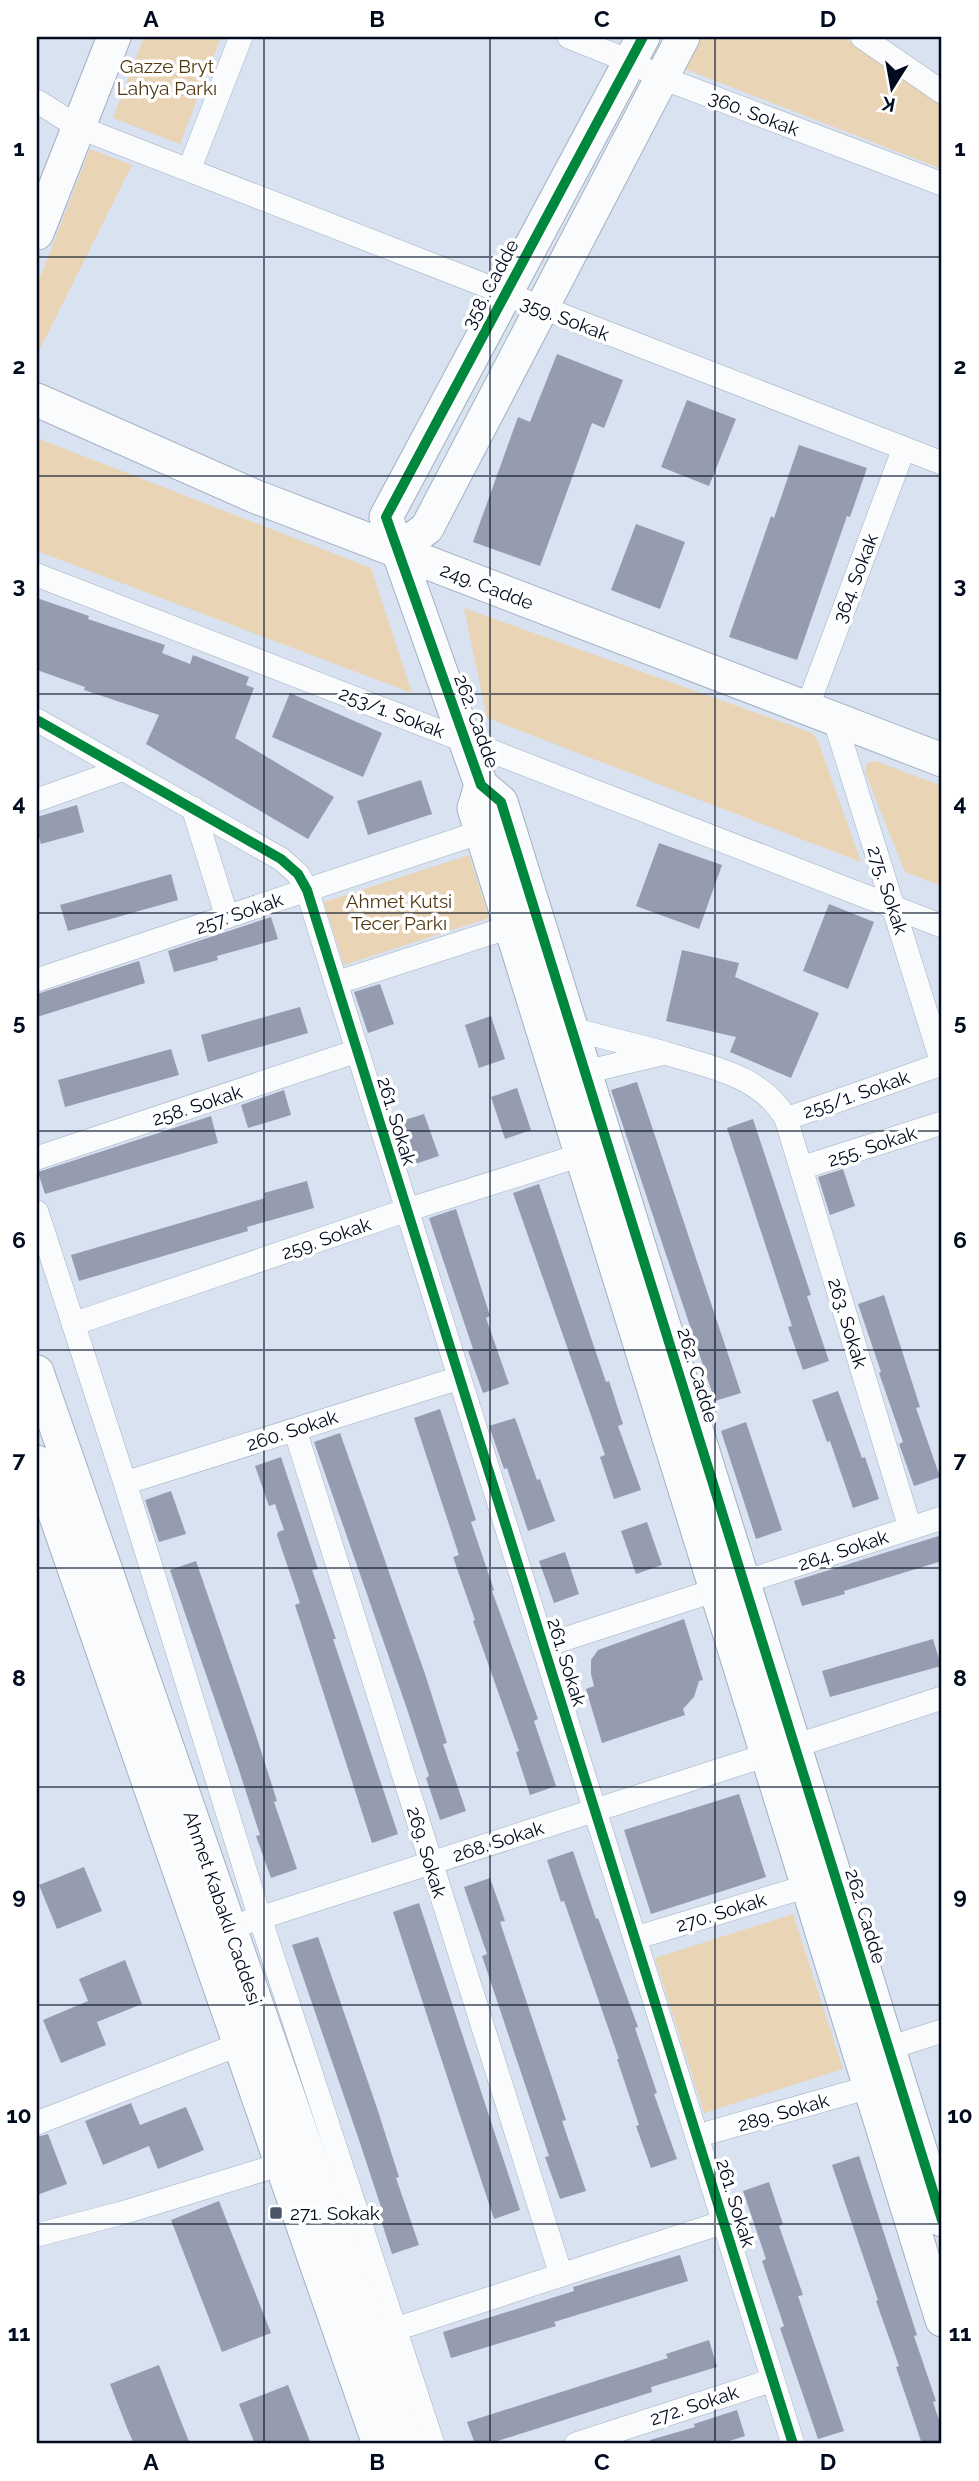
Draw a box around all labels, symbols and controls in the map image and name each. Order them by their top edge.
text: A [143,5,159,32]
text: B [369,5,385,32]
text: C [594,5,610,32]
text: D [820,5,836,32]
north arrow [856,52,926,122]
park label: Gazze Bryt Lahya Parkı [117,55,217,99]
street label: 360. Sokak [706,86,802,140]
text: K [880,93,897,117]
text: 1 [13,134,25,161]
text: 1 [954,134,966,161]
street label: 358. Cadde [457,235,523,333]
street label: 359. Sokak [517,291,613,345]
text: 2 [13,352,25,379]
text: 2 [954,352,966,379]
street label: 364. Sokak [828,530,882,626]
street label: 249. Cadde [437,558,537,614]
text: 3 [13,571,25,598]
text: 3 [954,571,966,598]
street label: 262. Cadde [450,671,504,771]
street label: 253/1. Sokak [336,682,448,742]
text: 4 [12,789,26,816]
text: 4 [953,789,967,816]
street label: 275. Sokak [863,843,913,937]
street label: 257. Sokak [192,888,286,938]
park label: Ahmet Kutsi Tecer Parkı [346,890,452,934]
text: 5 [13,1008,26,1035]
text: 5 [954,1008,967,1035]
street label: 255/1. Sokak [800,1065,912,1123]
street label: 261. Sokak [373,1074,421,1168]
street label: 258. Sokak [149,1080,245,1130]
street label: 255. Sokak [825,1121,919,1171]
street label: 259. Sokak [278,1212,374,1264]
text: 6 [12,1226,26,1253]
text: 6 [953,1226,967,1253]
street label: 263. Sokak [824,1275,872,1371]
street label: 262. Cadde [673,1325,723,1425]
street label: 260. Sokak [244,1405,340,1455]
text: 7 [13,1445,26,1472]
text: 7 [954,1445,967,1472]
street label: 264. Sokak [795,1525,891,1575]
street label: 261. Sokak [543,1615,591,1709]
text: 8 [12,1664,26,1691]
text: 8 [953,1664,967,1691]
street label: 269. Sokak [403,1804,451,1900]
street label: Ahmet Kabaklı Caddesi [179,1808,267,2008]
street label: 268. Sokak [450,1816,546,1866]
street label: 262. Cadde [841,1866,891,1966]
text: 9 [12,1882,26,1909]
text: 9 [953,1882,967,1909]
street label: 270. Sokak [673,1888,769,1936]
street label: 289. Sokak [735,2088,831,2136]
text: 10 [6,2101,32,2128]
text: 10 [947,2101,973,2128]
street label: 261. Sokak [712,2156,760,2250]
place label: 271. Sokak [290,2202,380,2224]
marker: 271. Sokak [268,2205,284,2221]
text: 11 [8,2319,30,2346]
text: 11 [949,2319,971,2346]
street label: 272. Sokak [647,2380,741,2430]
text: A [143,2448,159,2475]
text: B [369,2448,385,2475]
text: C [594,2448,610,2475]
text: D [820,2448,836,2475]

